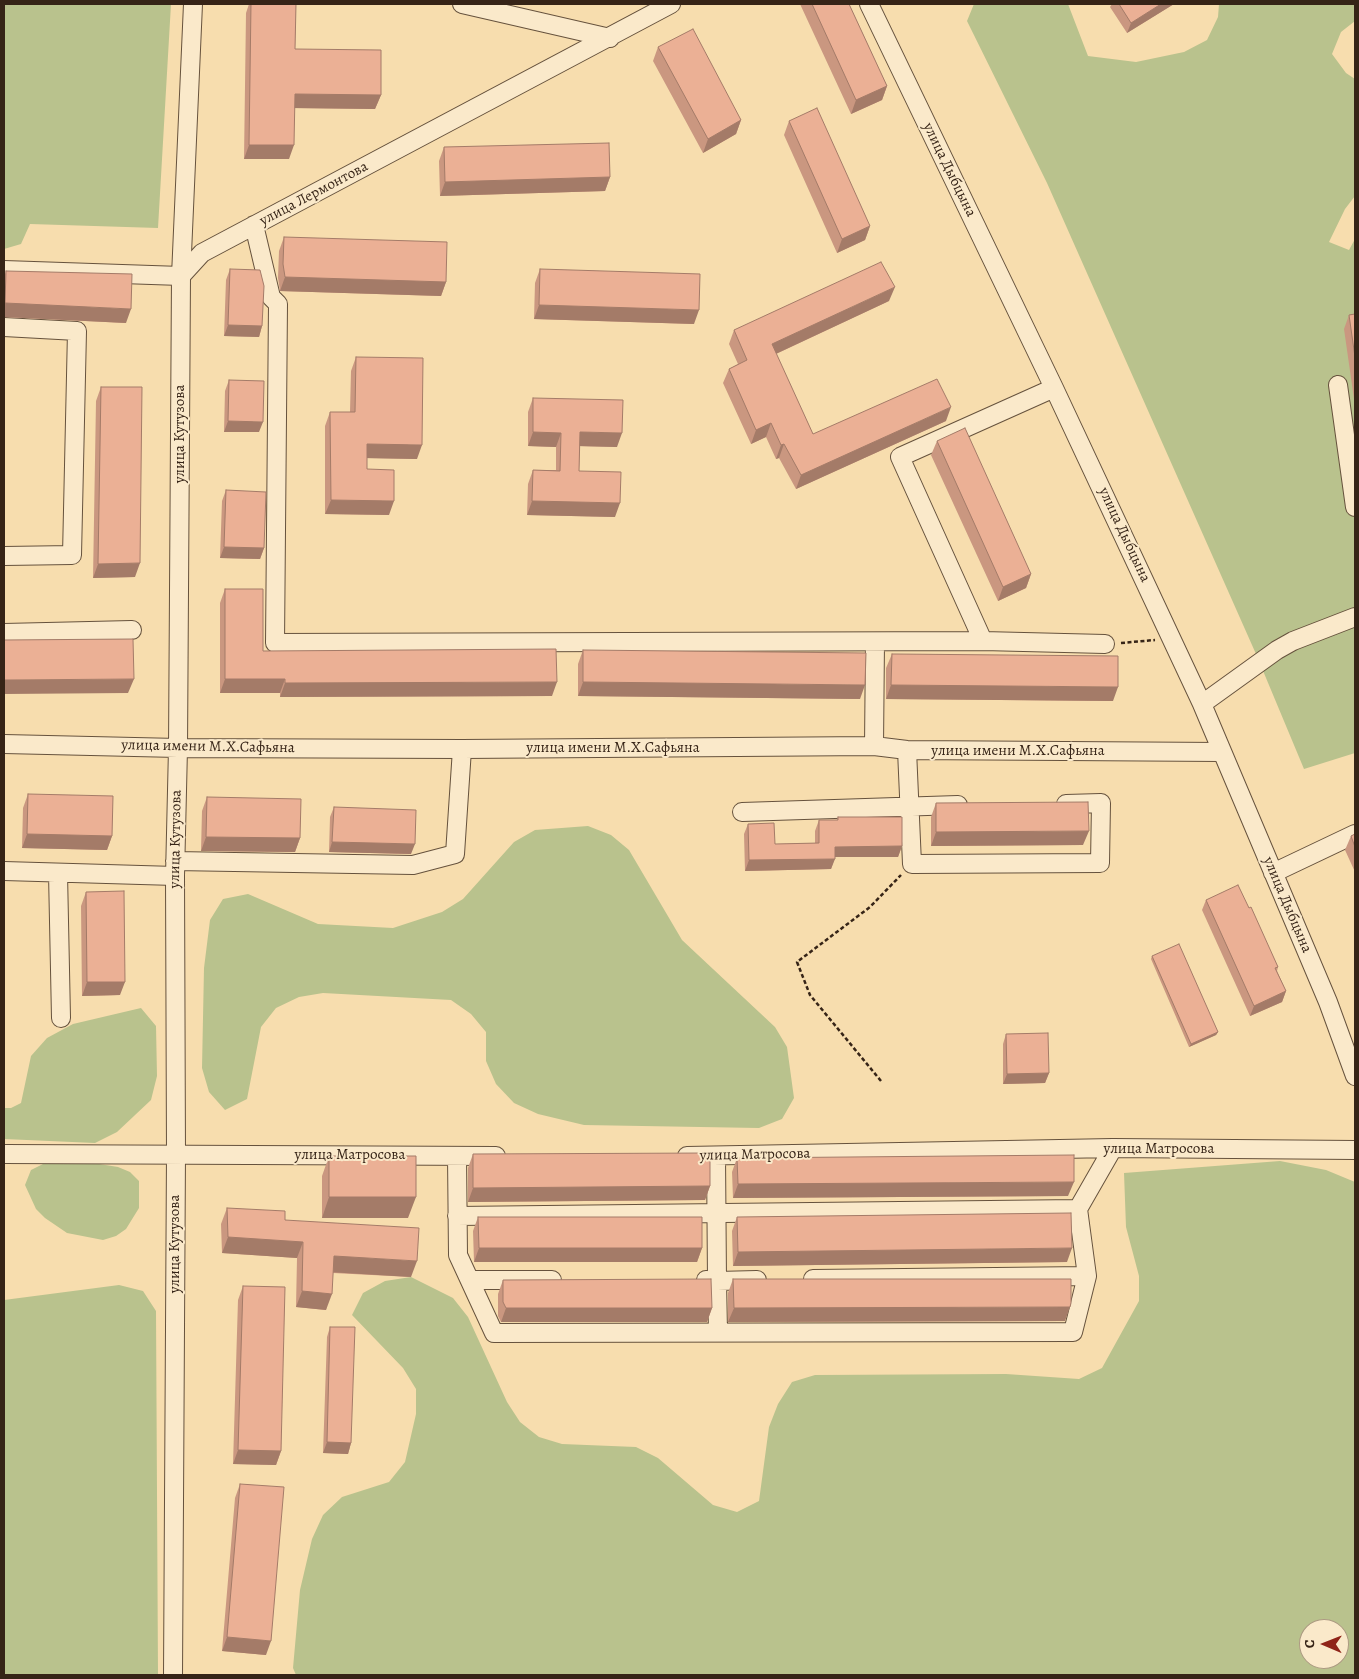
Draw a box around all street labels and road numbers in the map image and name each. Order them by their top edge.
street label: улица Дыбцына [918,120,980,220]
street label: улица Лермонтова [257,158,371,230]
street label: улица Кутузова [171,385,189,483]
street label: улица Дыбцына [1094,485,1154,585]
street label: улица имени М.Х.Сафьяна [121,736,295,758]
street label: улица имени М.Х.Сафьяна [526,739,700,757]
street label: улица имени М.Х.Сафьяна [931,742,1105,760]
street label: улица Кутузова [166,790,186,888]
street label: улица Дыбцына [1259,854,1315,956]
street label: улица Матросова [1104,1140,1214,1158]
street label: улица Матросова [699,1145,811,1165]
street label: улица Матросова [295,1146,405,1164]
street label: улица Кутузова [166,1195,184,1293]

